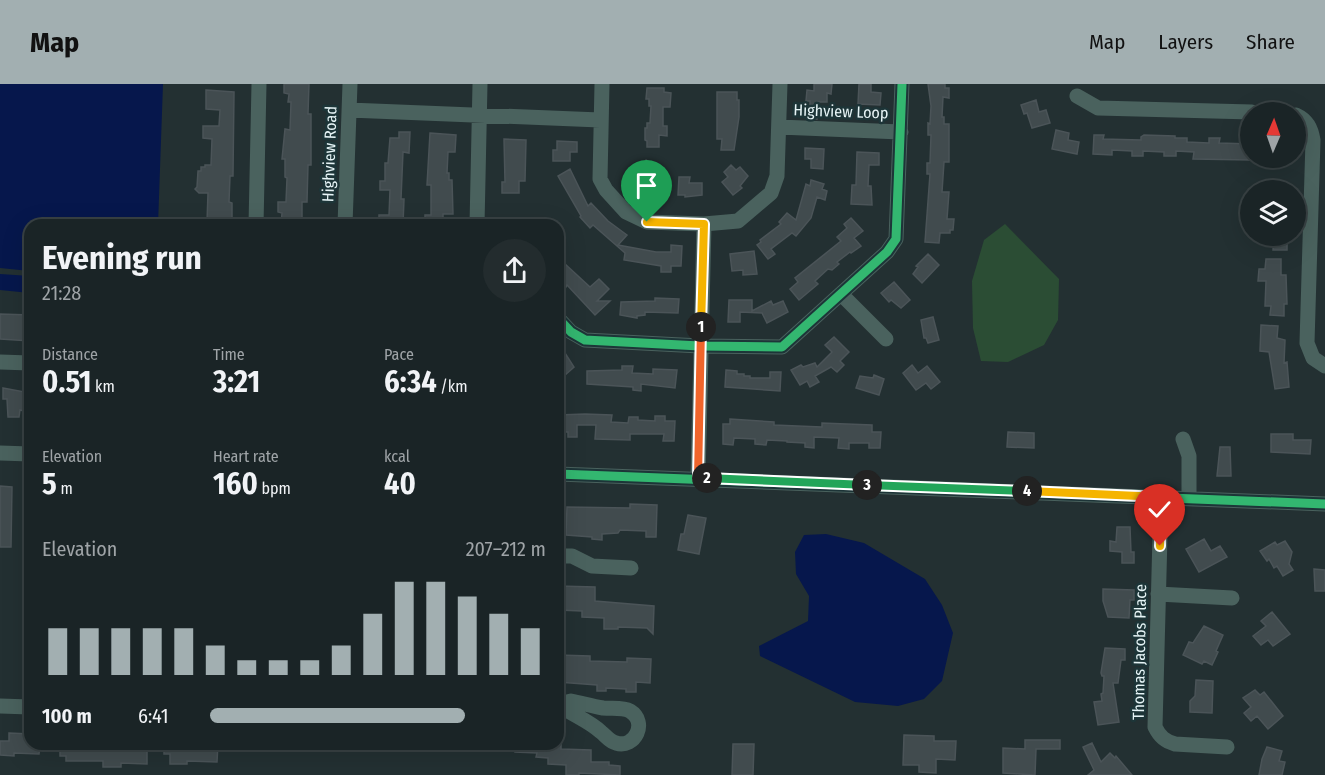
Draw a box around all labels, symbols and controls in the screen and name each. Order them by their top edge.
text: Map [30,26,79,59]
text: Map [1089,29,1125,55]
text: Layers [1158,29,1213,55]
text: Share [1246,29,1295,55]
street label: Highview Loop [793,100,889,123]
north arrow [1240,102,1306,168]
map controls [1240,102,1306,246]
street label: Highview Road [318,106,341,202]
pin [621,160,672,222]
icon: arrive [630,169,663,202]
button: layers [1240,180,1306,246]
text: Evening run [42,238,202,278]
button: share [483,239,546,302]
text: 21:28 [42,281,81,305]
pin: 1 [686,312,716,342]
text: 1 [698,317,704,336]
text: Distance [42,345,98,364]
text: Time [213,345,245,364]
text: Pace [384,345,414,364]
text: 0.51 [42,364,91,400]
text: 3:21 [213,364,260,400]
text: 6:34 [384,364,437,400]
text: km [91,377,115,396]
text: /km [437,377,468,396]
text: Elevation [42,447,102,466]
text: Heart rate [213,447,279,466]
text: kcal [384,447,410,466]
pin: 2 [692,463,722,493]
text: 5 [42,466,57,502]
text: 160 [213,466,258,502]
text: 40 [384,466,416,502]
text: 2 [703,468,711,487]
pin: 3 [852,470,882,500]
text: 3 [863,475,871,494]
pin: 4 [1012,476,1042,506]
text: m [57,479,73,498]
text: bpm [258,479,291,498]
text: 4 [1023,481,1031,500]
pin [1134,484,1185,546]
icon: check [1143,493,1176,526]
text: Elevation [42,537,117,561]
text: 207–212 m [466,537,546,561]
street label: Thomas Jacobs Place [1129,584,1150,720]
text: 100 m [42,704,92,728]
text: 6:41 [138,704,168,728]

